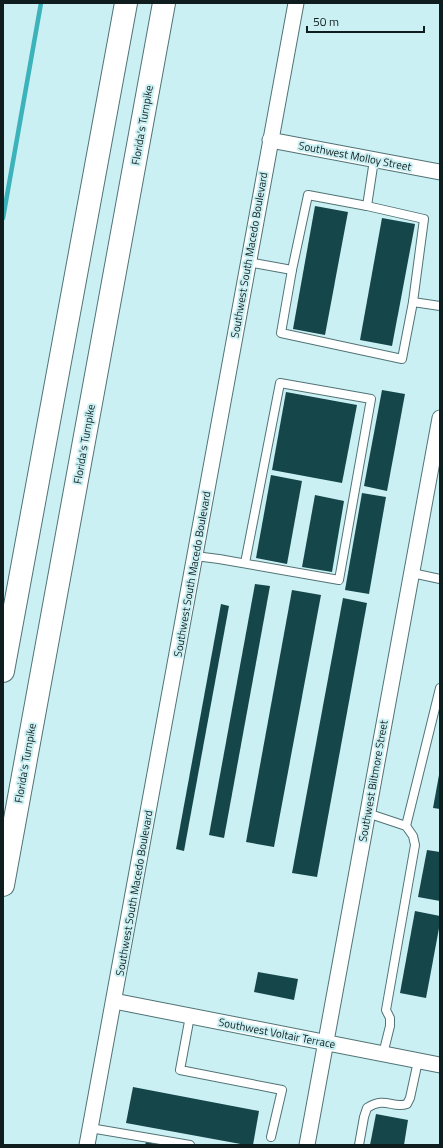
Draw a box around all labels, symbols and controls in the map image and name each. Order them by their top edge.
scale bar [307,8,424,34]
text: 50 m [313,12,339,31]
street label: Florida's Turnpike [127,83,157,166]
street label: Southwest Molloy Street [297,137,413,175]
street label: Southwest South Macedo Boulevard [227,171,272,339]
street label: Florida's Turnpike [69,402,99,485]
street label: Southwest South Macedo Boulevard [170,490,215,658]
street label: Southwest Biltmore Street [354,719,392,843]
street label: Florida's Turnpike [10,721,40,804]
street label: Southwest South Macedo Boulevard [112,809,157,977]
street label: Southwest Voltair Terrace [217,1014,337,1052]

